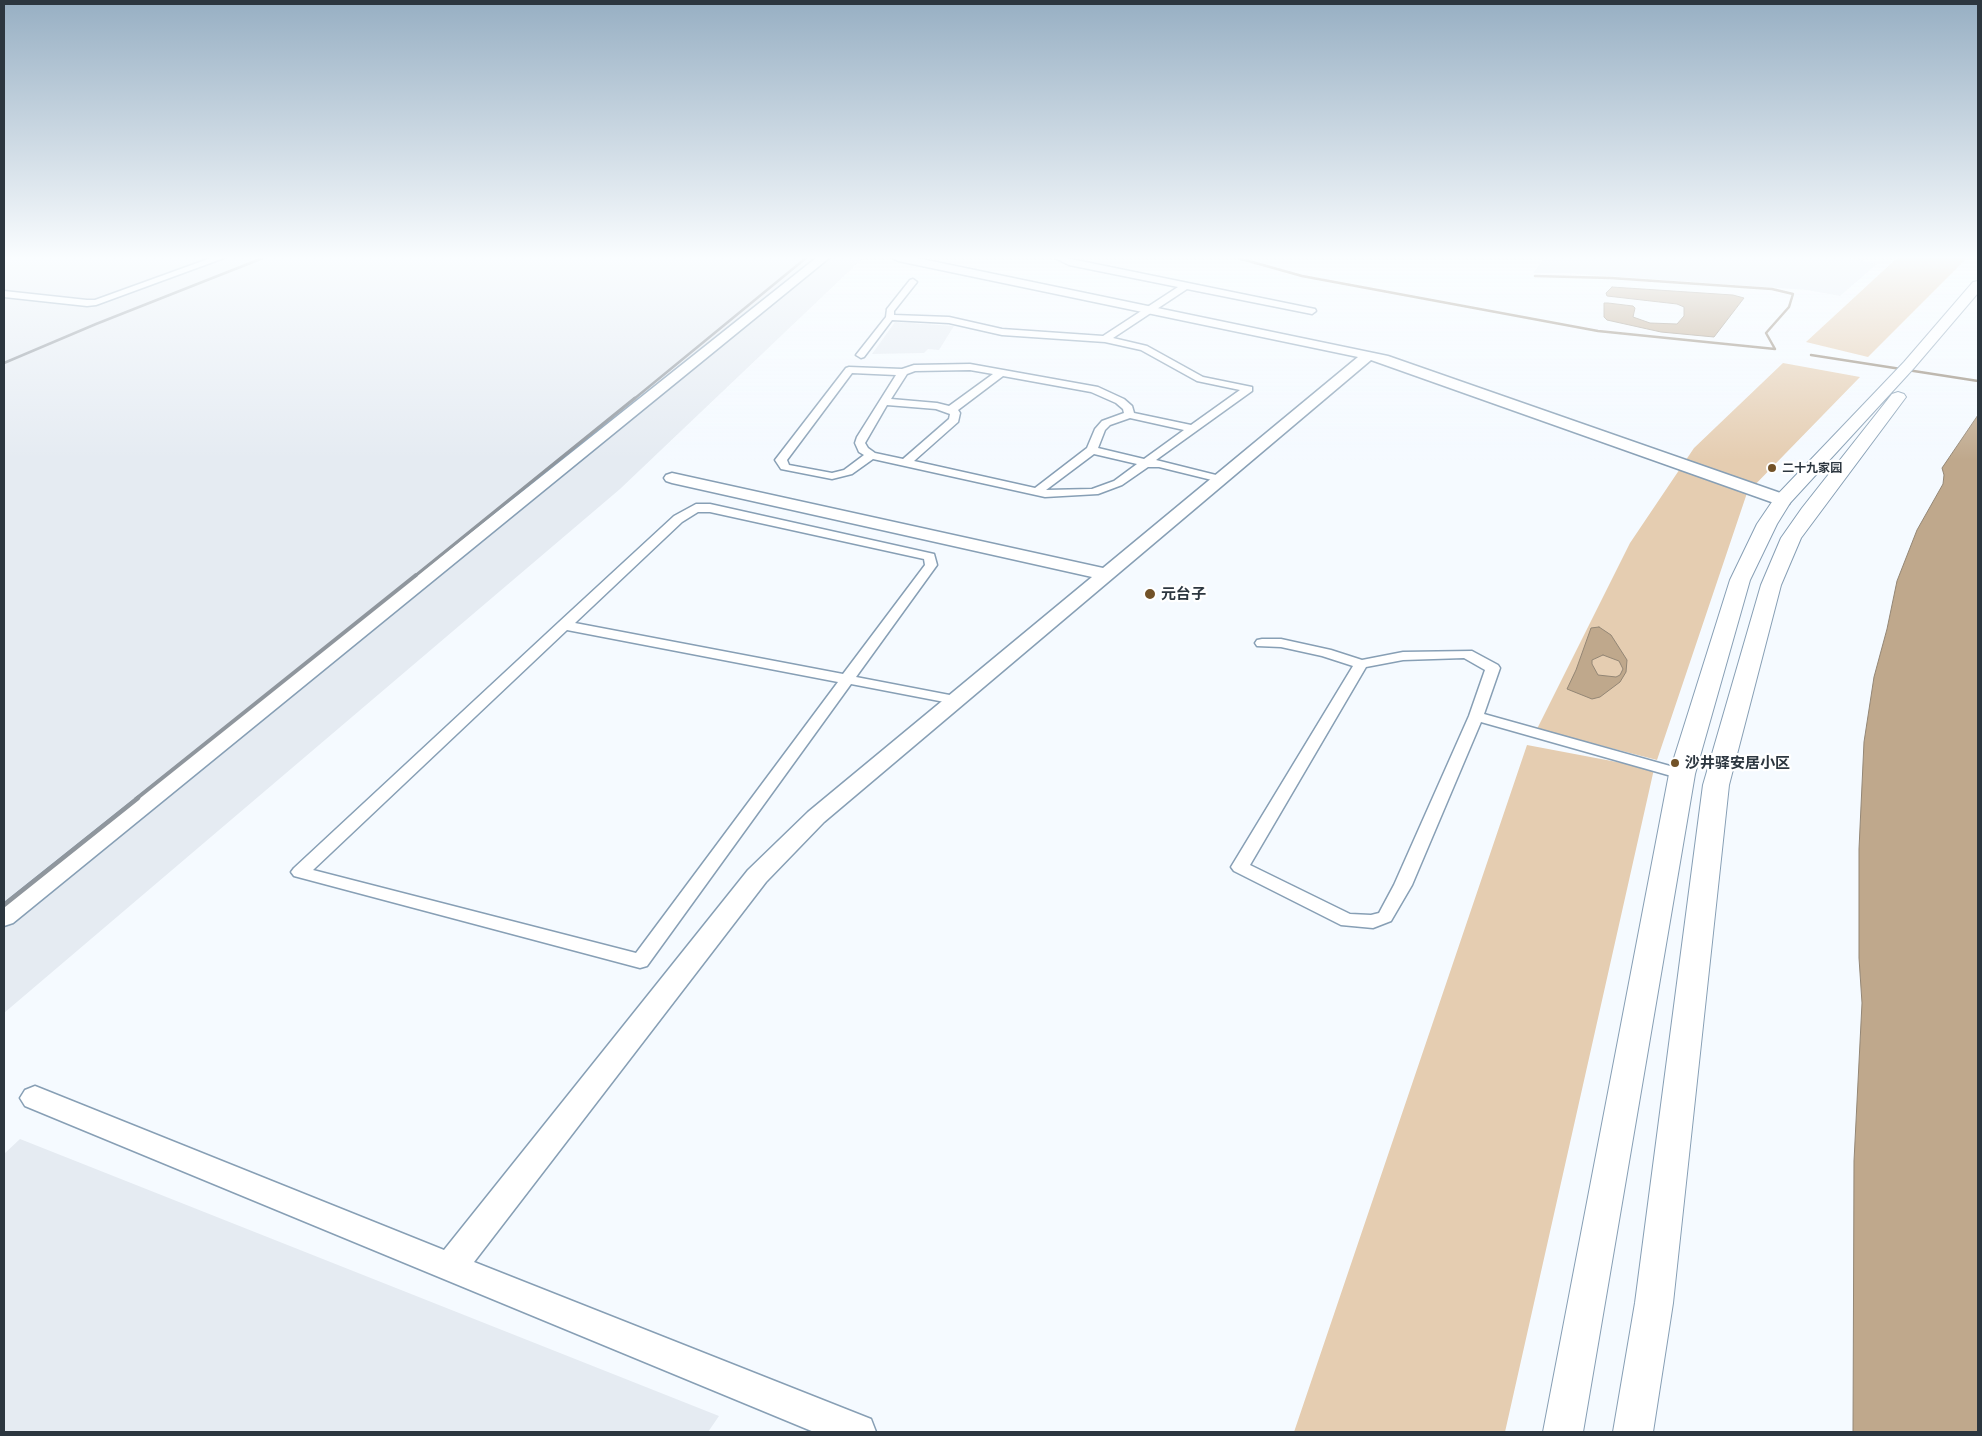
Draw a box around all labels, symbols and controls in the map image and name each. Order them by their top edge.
place label: 二十九家园 [1782,461,1842,475]
marker: 二十九家园 [1766,462,1778,474]
place label: 元台子 [1161,585,1206,603]
marker: 元台子 [1143,587,1157,601]
place label: 沙井驿安居小区 [1685,754,1790,772]
marker: 沙井驿安居小区 [1669,757,1681,769]

